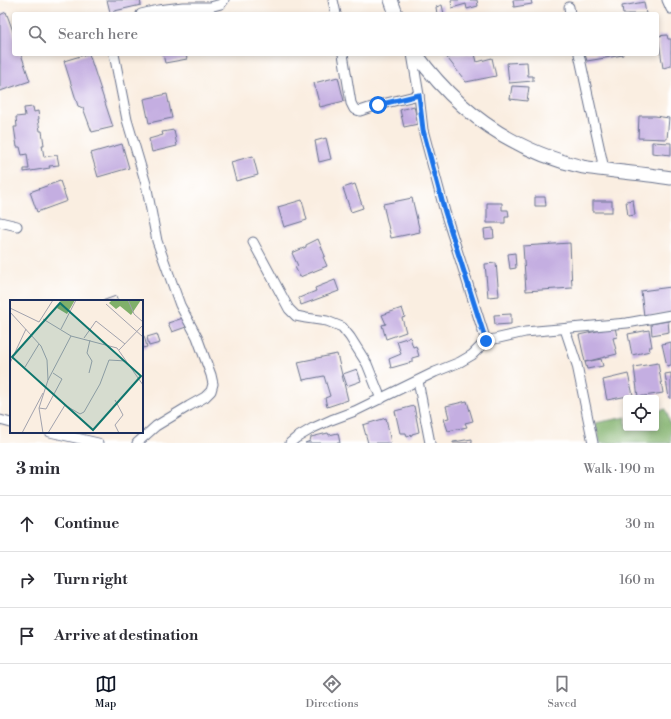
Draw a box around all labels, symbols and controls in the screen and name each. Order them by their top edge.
search box [12,12,659,56]
icon: search [26,23,48,45]
text: Search here [58,25,138,44]
route start [369,96,387,114]
inset map [10,300,143,433]
route end [477,332,495,350]
map controls [623,395,659,431]
button: locate [623,395,659,431]
text: 3 min [16,458,60,480]
text: Walk · 190 m [584,461,655,477]
icon: ahead [16,513,38,535]
text: Continue [54,514,119,533]
text: 30 m [625,516,655,532]
icon: right [16,569,38,591]
text: Turn right [54,570,128,589]
text: 160 m [619,572,655,588]
icon: arrive [16,625,38,647]
text: Arrive at destination [54,626,198,645]
tab: Map [95,673,117,711]
tab: Directions [306,673,359,711]
tab: Saved [548,673,576,711]

